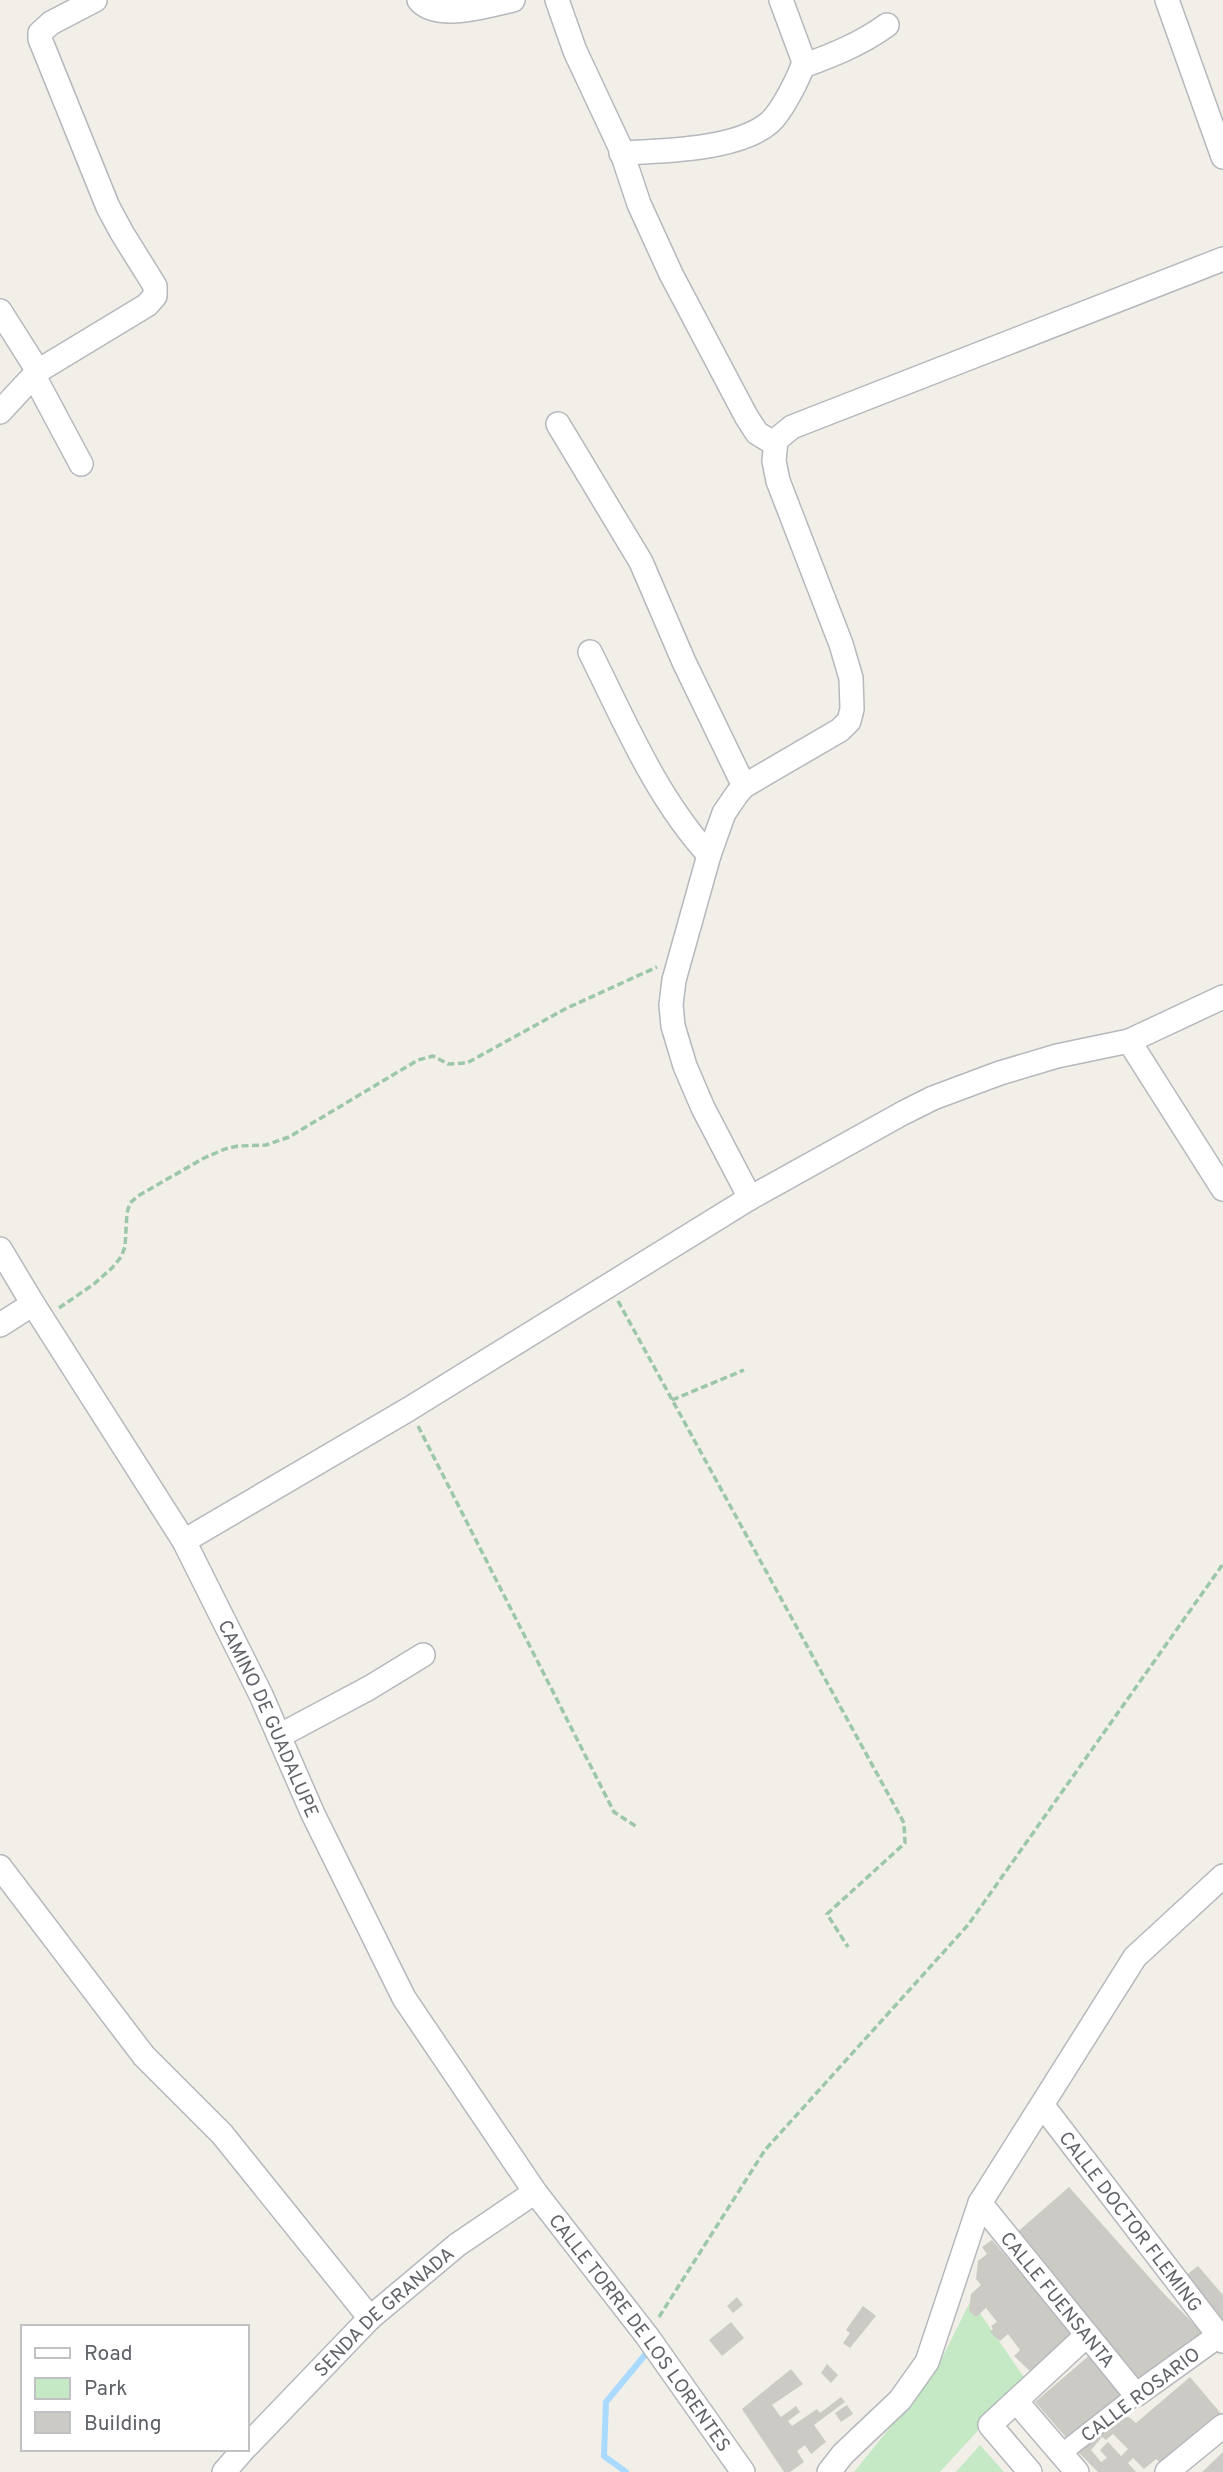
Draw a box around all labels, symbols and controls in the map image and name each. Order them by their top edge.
street label: CAMINO DE GUADALUPE [211,1616,323,1822]
street label: CALLE DOCTOR FLEMING [1053,2127,1206,2317]
street label: CALLE TORRE DE LOS LORENTES [543,2210,735,2457]
street label: CALLE FUENSANTA [994,2228,1119,2373]
street label: SENDA DE GRANADA [310,2243,460,2383]
legend [21,2325,248,2451]
text: Road [84,2341,133,2368]
street label: CALLE ROSARIO [1077,2343,1206,2448]
text: Park [84,2376,127,2403]
text: Building [84,2411,162,2438]

